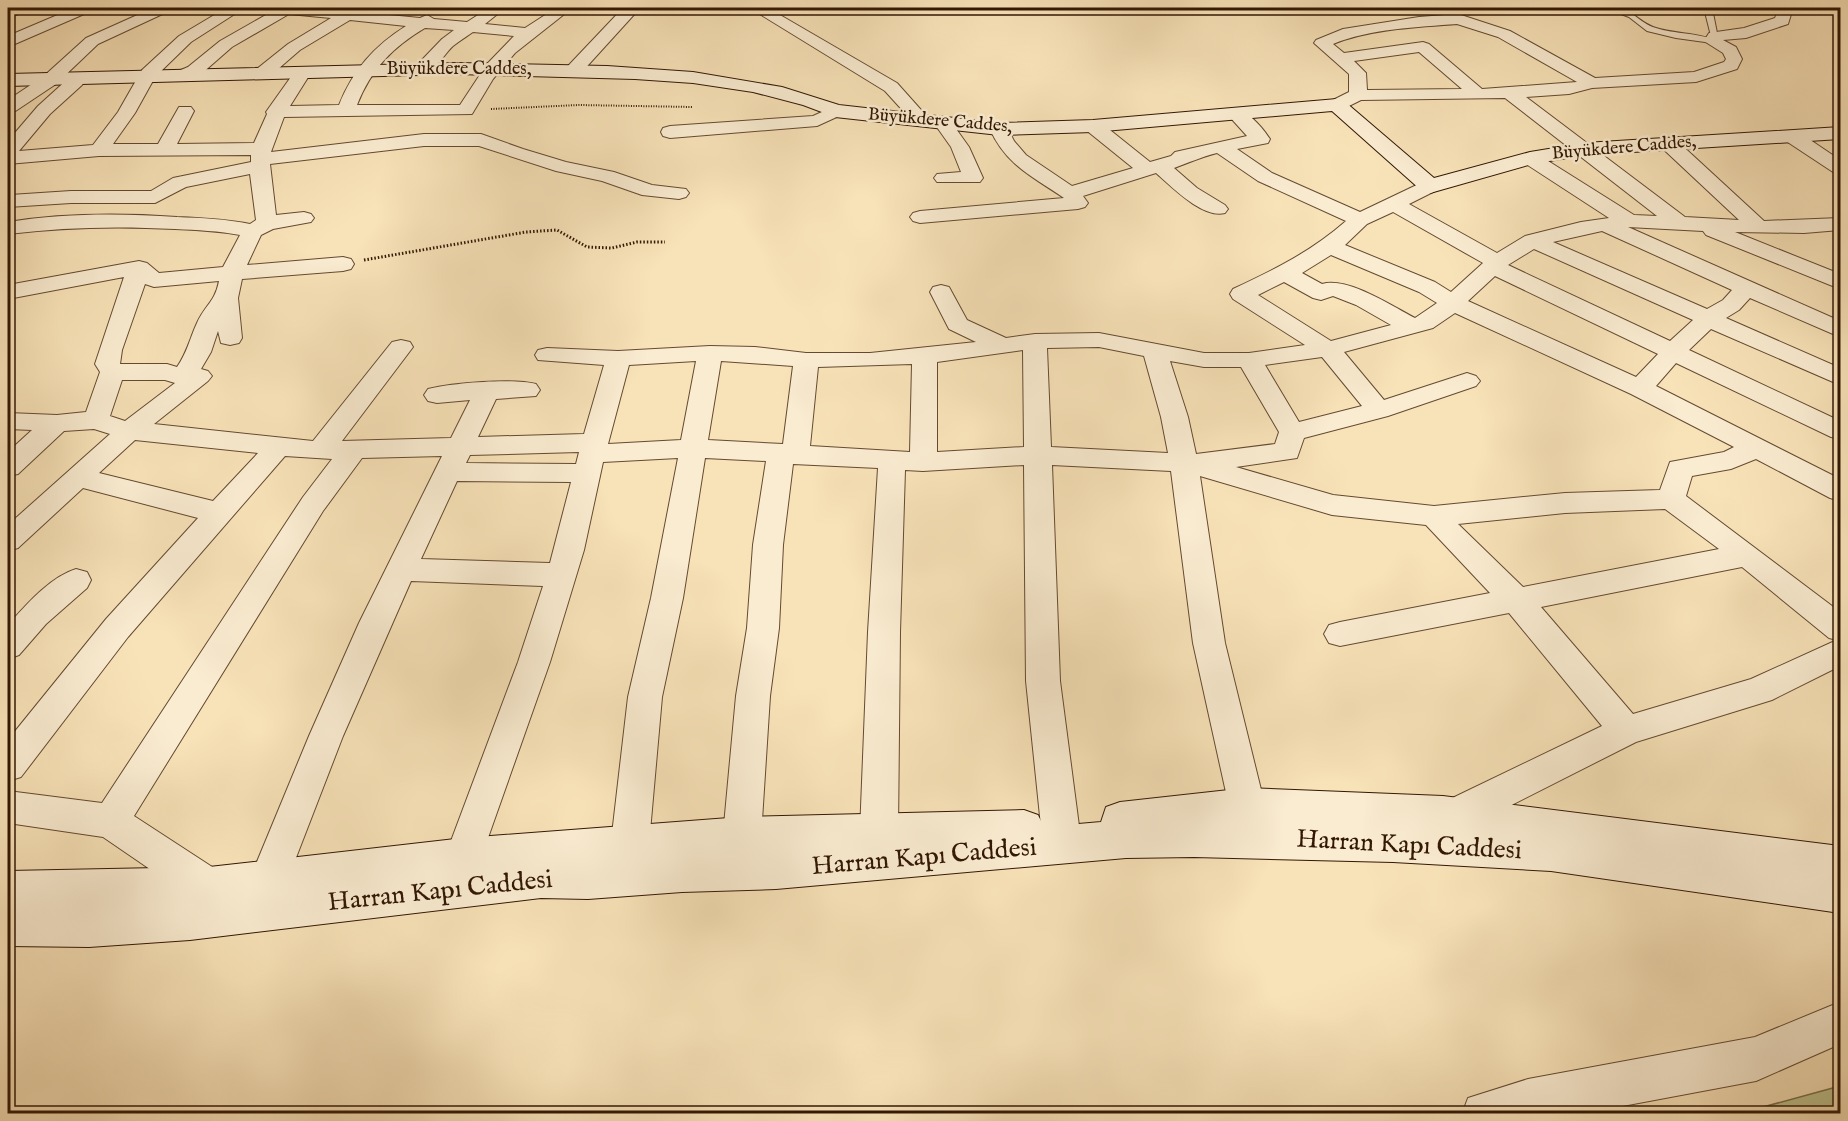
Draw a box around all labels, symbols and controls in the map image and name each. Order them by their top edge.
street label: Büyükdere Caddes, [387,58,532,81]
street label: Büyükdere Caddes, [867,103,1013,139]
street label: Büyükdere Caddes, [1551,130,1697,166]
street label: Harran Kapı Caddesi [1295,823,1523,867]
street label: Harran Kapı Caddesi [810,831,1038,883]
street label: Harran Kapı Caddesi [326,863,554,919]

